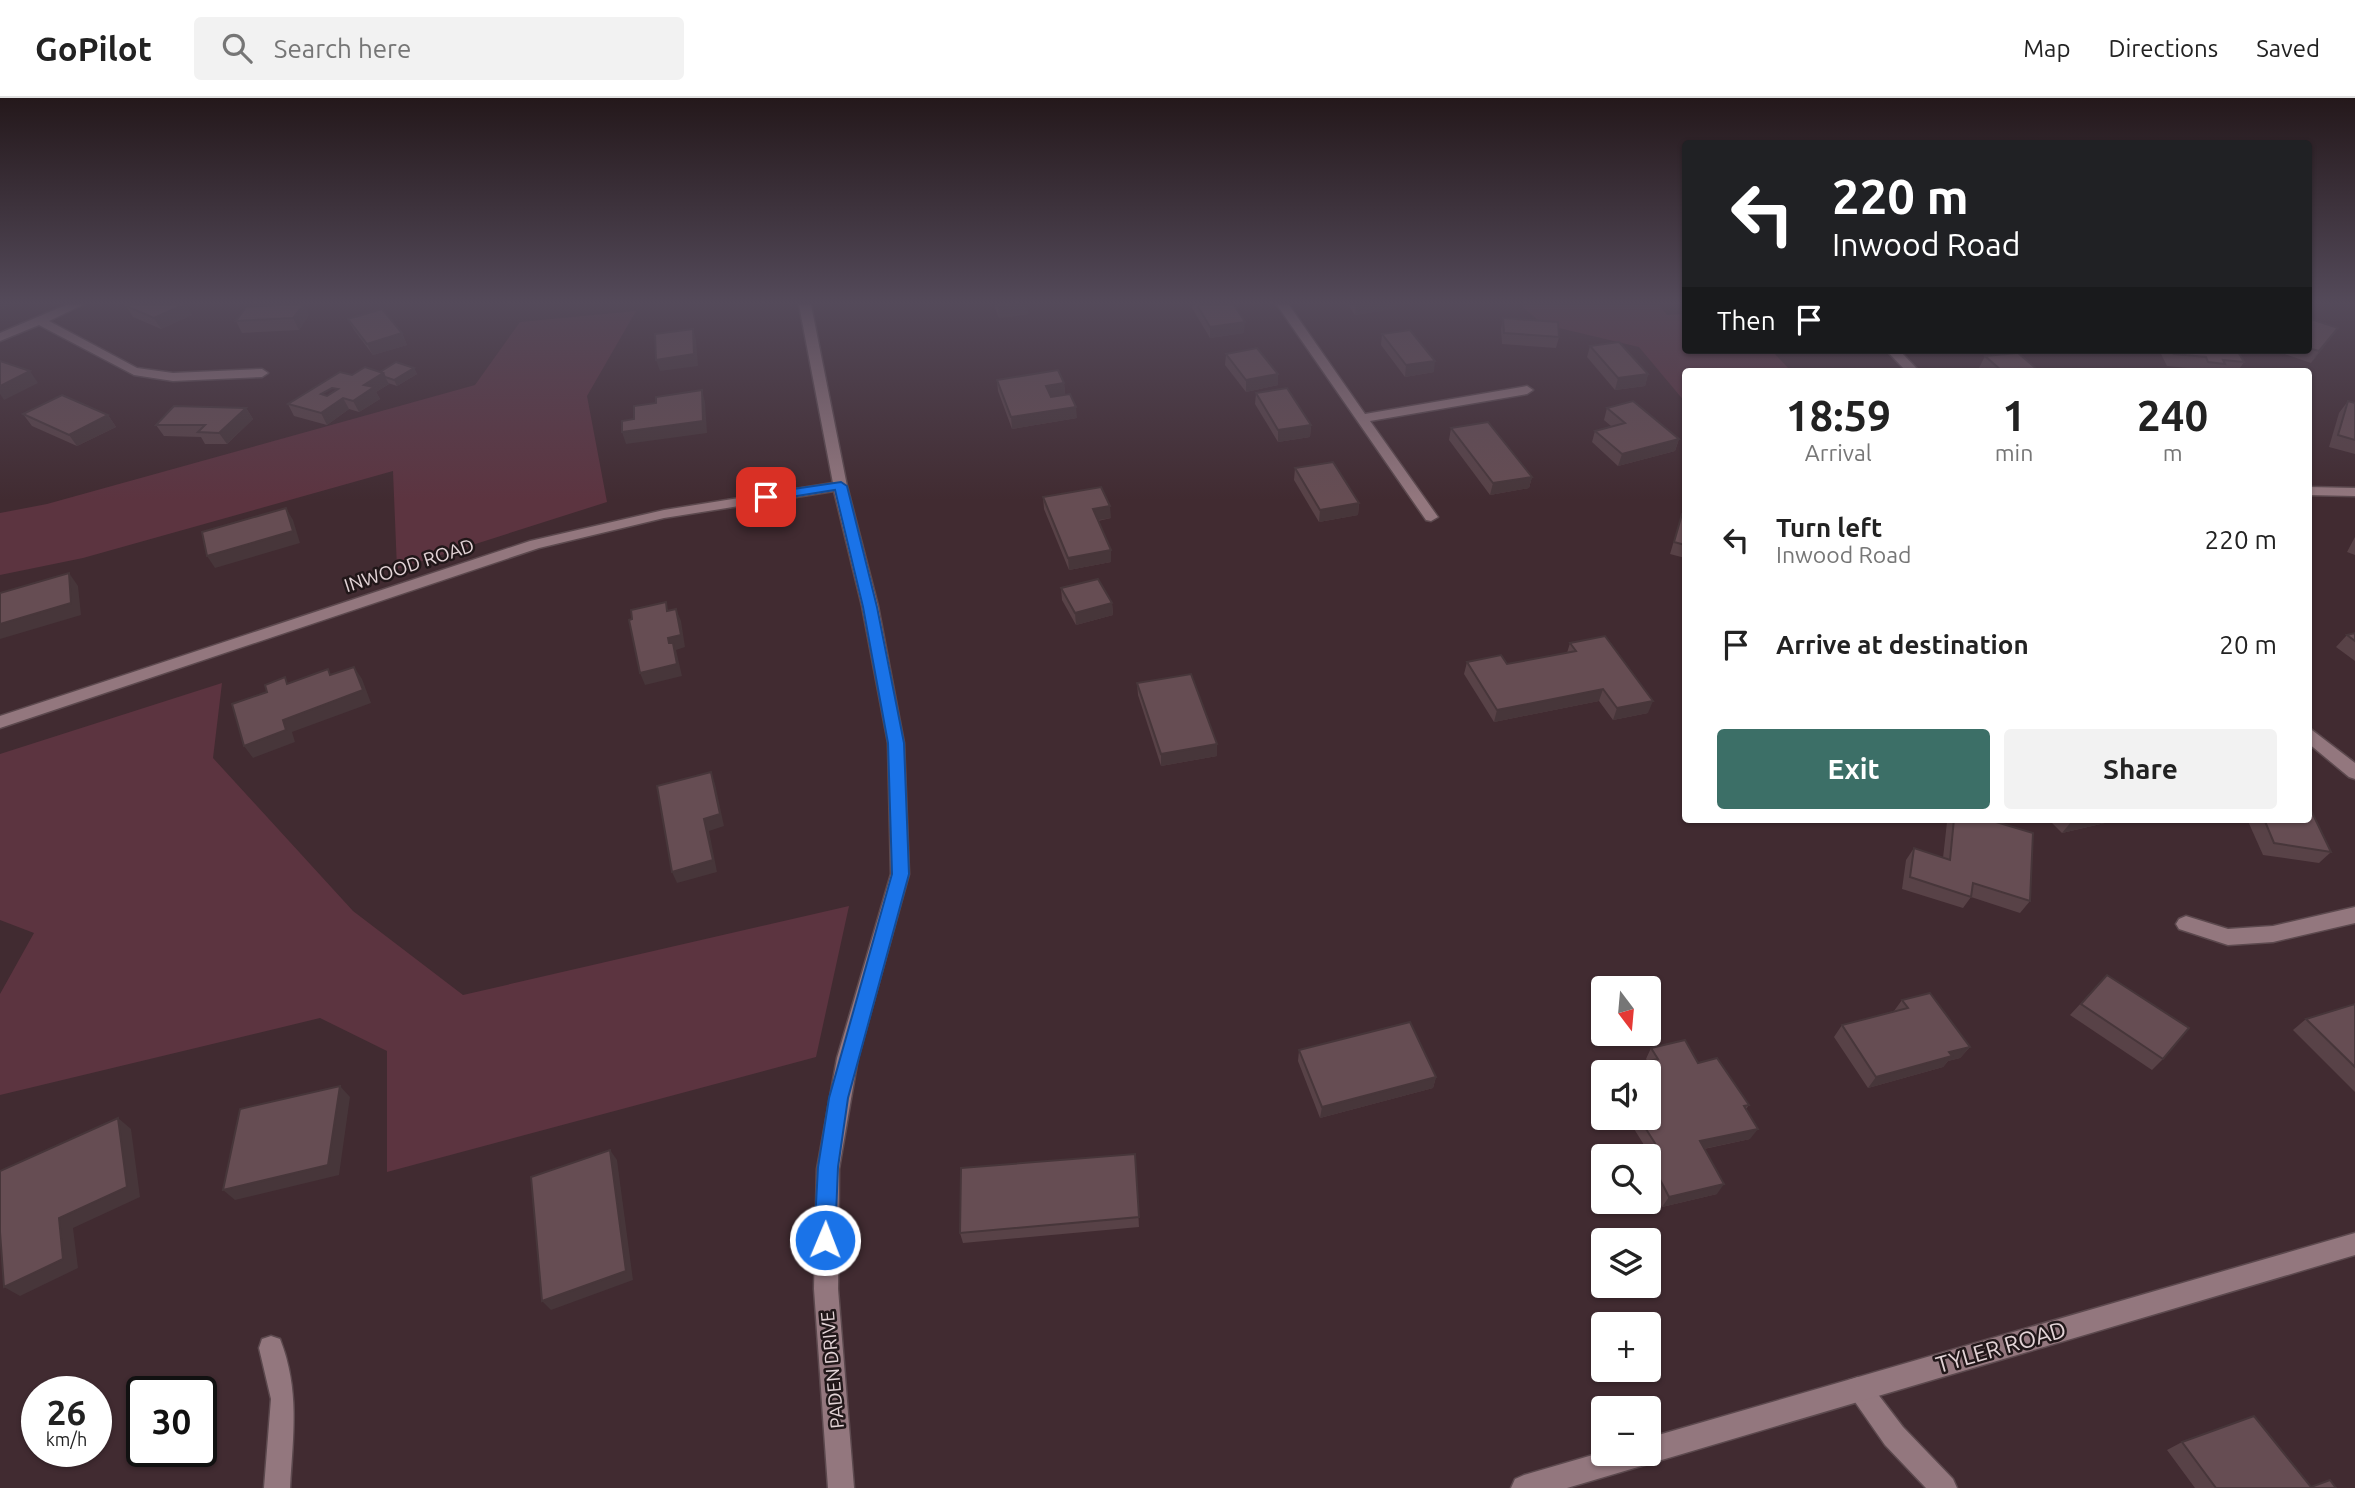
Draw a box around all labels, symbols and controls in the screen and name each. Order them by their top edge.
search box [194,17,684,80]
icon: search [218,29,256,67]
text: GoPilot [35,30,152,67]
text: Search here [274,34,411,63]
text: Map [2023,35,2070,62]
text: Directions [2108,35,2218,62]
text: Saved [2256,35,2320,62]
icon: left [1717,168,1808,259]
text: 220 m [1832,168,1969,223]
text: Inwood Road [1832,226,2020,262]
icon: arrive [1790,301,1828,339]
text: Then [1717,306,1776,335]
text: 18:59 [1786,392,1891,439]
text: 1 [2002,392,2026,439]
text: 240 [2137,392,2208,439]
text: Arrival [1805,440,1872,465]
text: min [1995,440,2033,465]
text: m [2163,440,2183,465]
pin [736,467,796,527]
icon: arrive [747,478,785,516]
text: Turn left [1776,513,1882,542]
icon: left [1717,521,1755,559]
text: 220 m [2205,525,2277,554]
street label: INWOOD ROAD [341,534,477,596]
text: Inwood Road [1776,542,1911,567]
icon: arrive [1717,626,1755,664]
text: Arrive at destination [1776,630,2029,659]
text: 20 m [2219,630,2277,659]
button: Exit [1717,729,1990,809]
button: Share [2004,729,2277,809]
north arrow [1591,976,1661,1046]
map controls [1591,976,1661,1466]
button: sound [1591,1060,1661,1130]
button: search [1591,1144,1661,1214]
position arrow [788,1203,862,1277]
button: layers [1591,1228,1661,1298]
street label: PADEN DRIVE [816,1310,848,1430]
button: + [1591,1312,1661,1382]
street label: TYLER ROAD [1933,1316,2069,1377]
speed limit sign: 30 [126,1376,217,1467]
text: 26 [47,1392,86,1432]
button: − [1591,1396,1661,1466]
text: km/h [46,1429,87,1449]

